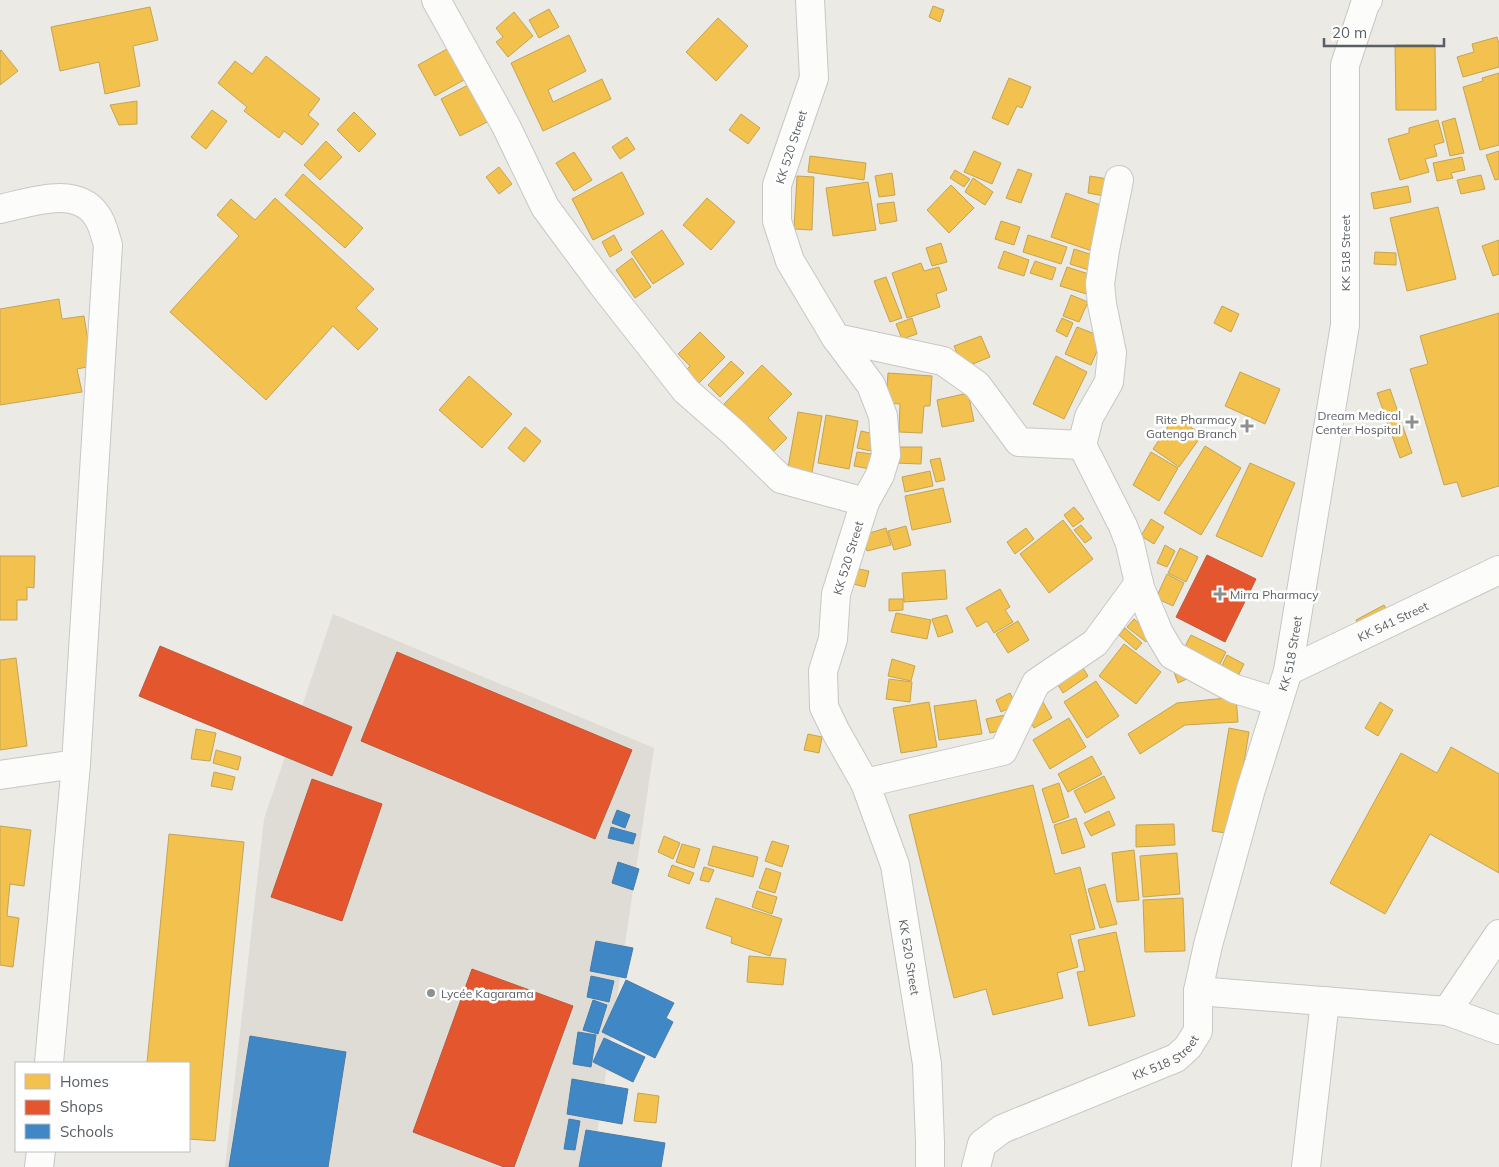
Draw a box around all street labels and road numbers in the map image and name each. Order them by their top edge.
street label: KK 520 Street [772,108,810,186]
street label: KK 518 Street [1338,215,1353,291]
street label: KK 520 Street [830,519,866,597]
street label: KK 541 Street [1355,598,1430,644]
street label: KK 518 Street [1275,615,1304,693]
street label: KK 520 Street [896,918,923,996]
street label: KK 518 Street [1130,1032,1201,1083]

